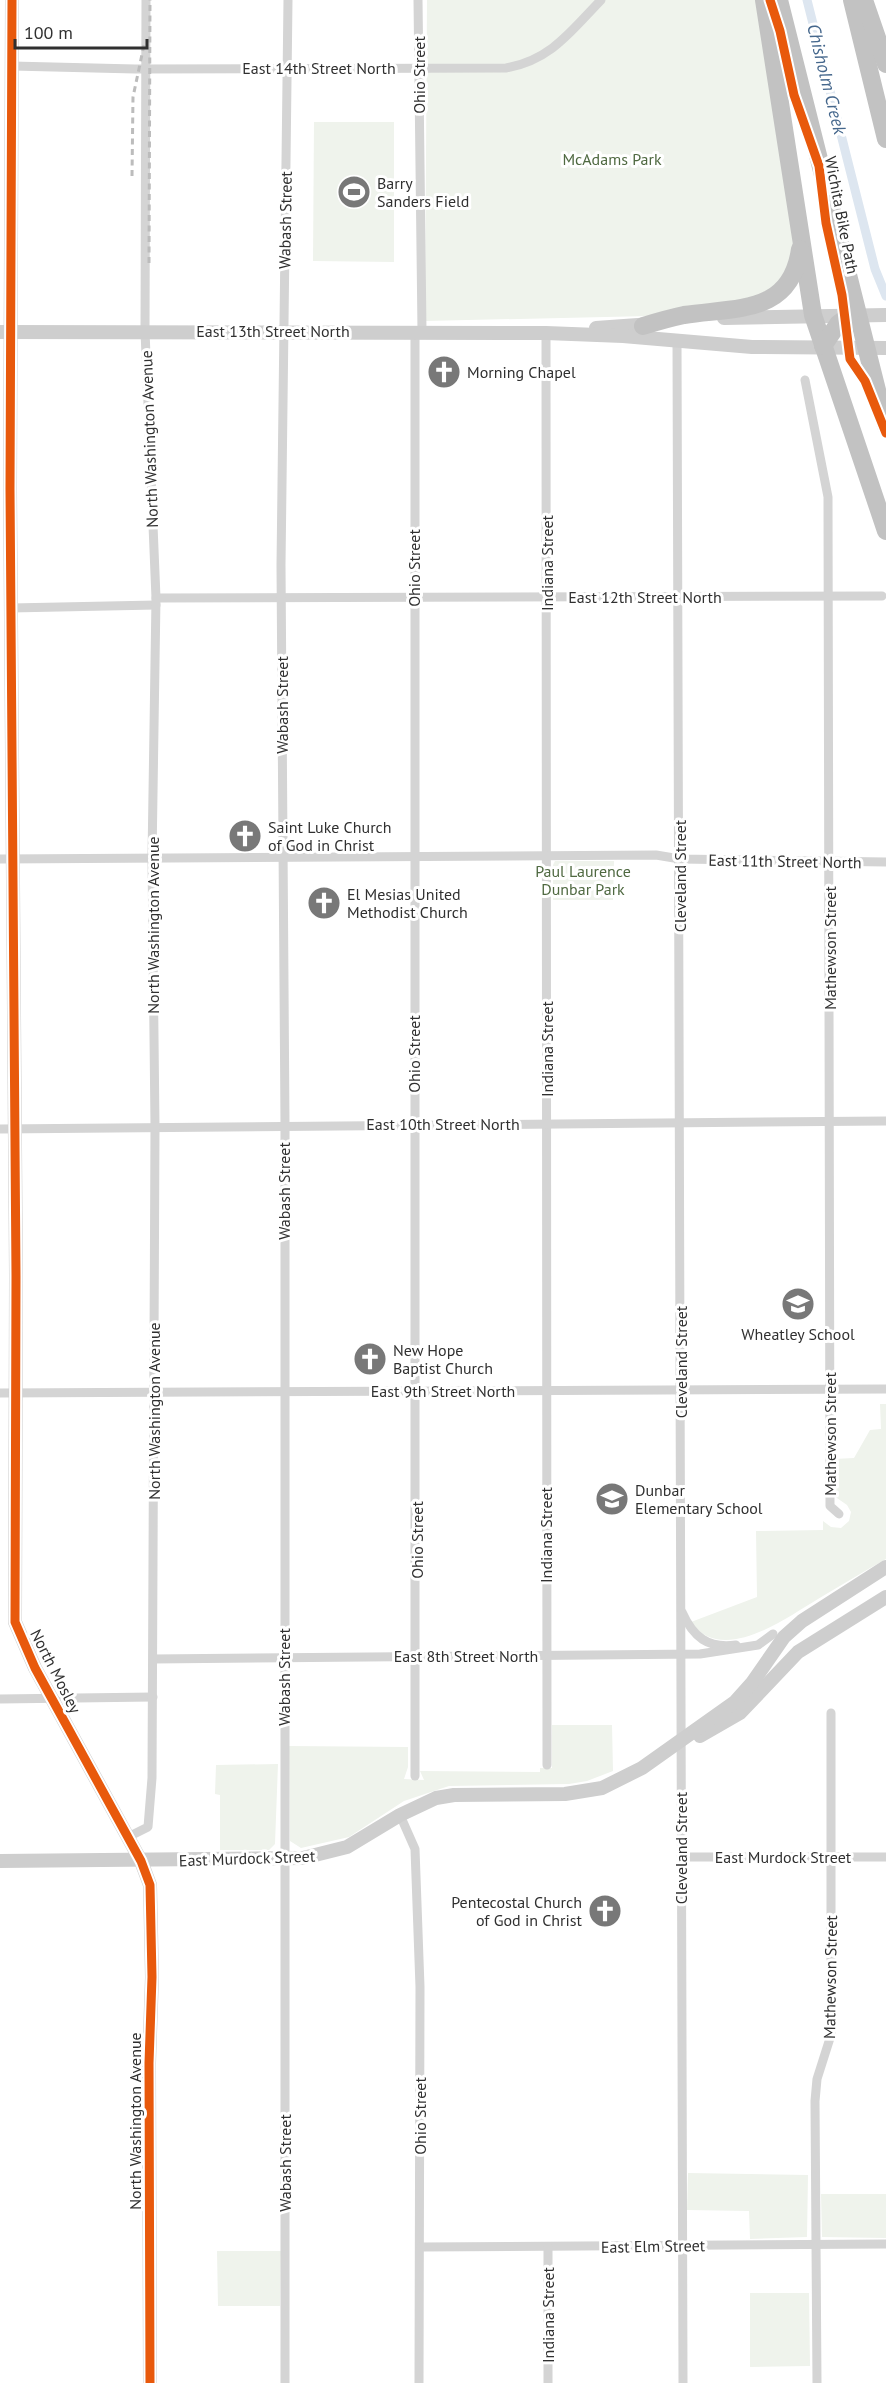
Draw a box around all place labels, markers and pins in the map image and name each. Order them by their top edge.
place label: Barry Sanders Field [377,173,469,211]
sports icon: Barry Sanders Field [336,174,372,210]
church icon: Morning Chapel [426,354,462,390]
place label: Morning Chapel [467,362,576,382]
place label: Saint Luke Church of God in Christ [268,817,392,855]
church icon: Saint Luke Church of God in Christ [227,818,263,854]
place label: El Mesias United Methodist Church [347,884,468,922]
church icon: El Mesias United Methodist Church [306,885,342,921]
school or university icon: Wheatley School [780,1286,816,1322]
place label: Wheatley School [741,1324,855,1344]
place label: New Hope Baptist Church [393,1340,493,1378]
church icon: New Hope Baptist Church [352,1341,388,1377]
place label: Dunbar Elementary School [635,1480,763,1518]
school or university icon: Dunbar Elementary School [594,1481,630,1517]
place label: Pentecostal Church of God in Christ [451,1892,583,1930]
church icon: Pentecostal Church of God in Christ [587,1893,623,1929]

